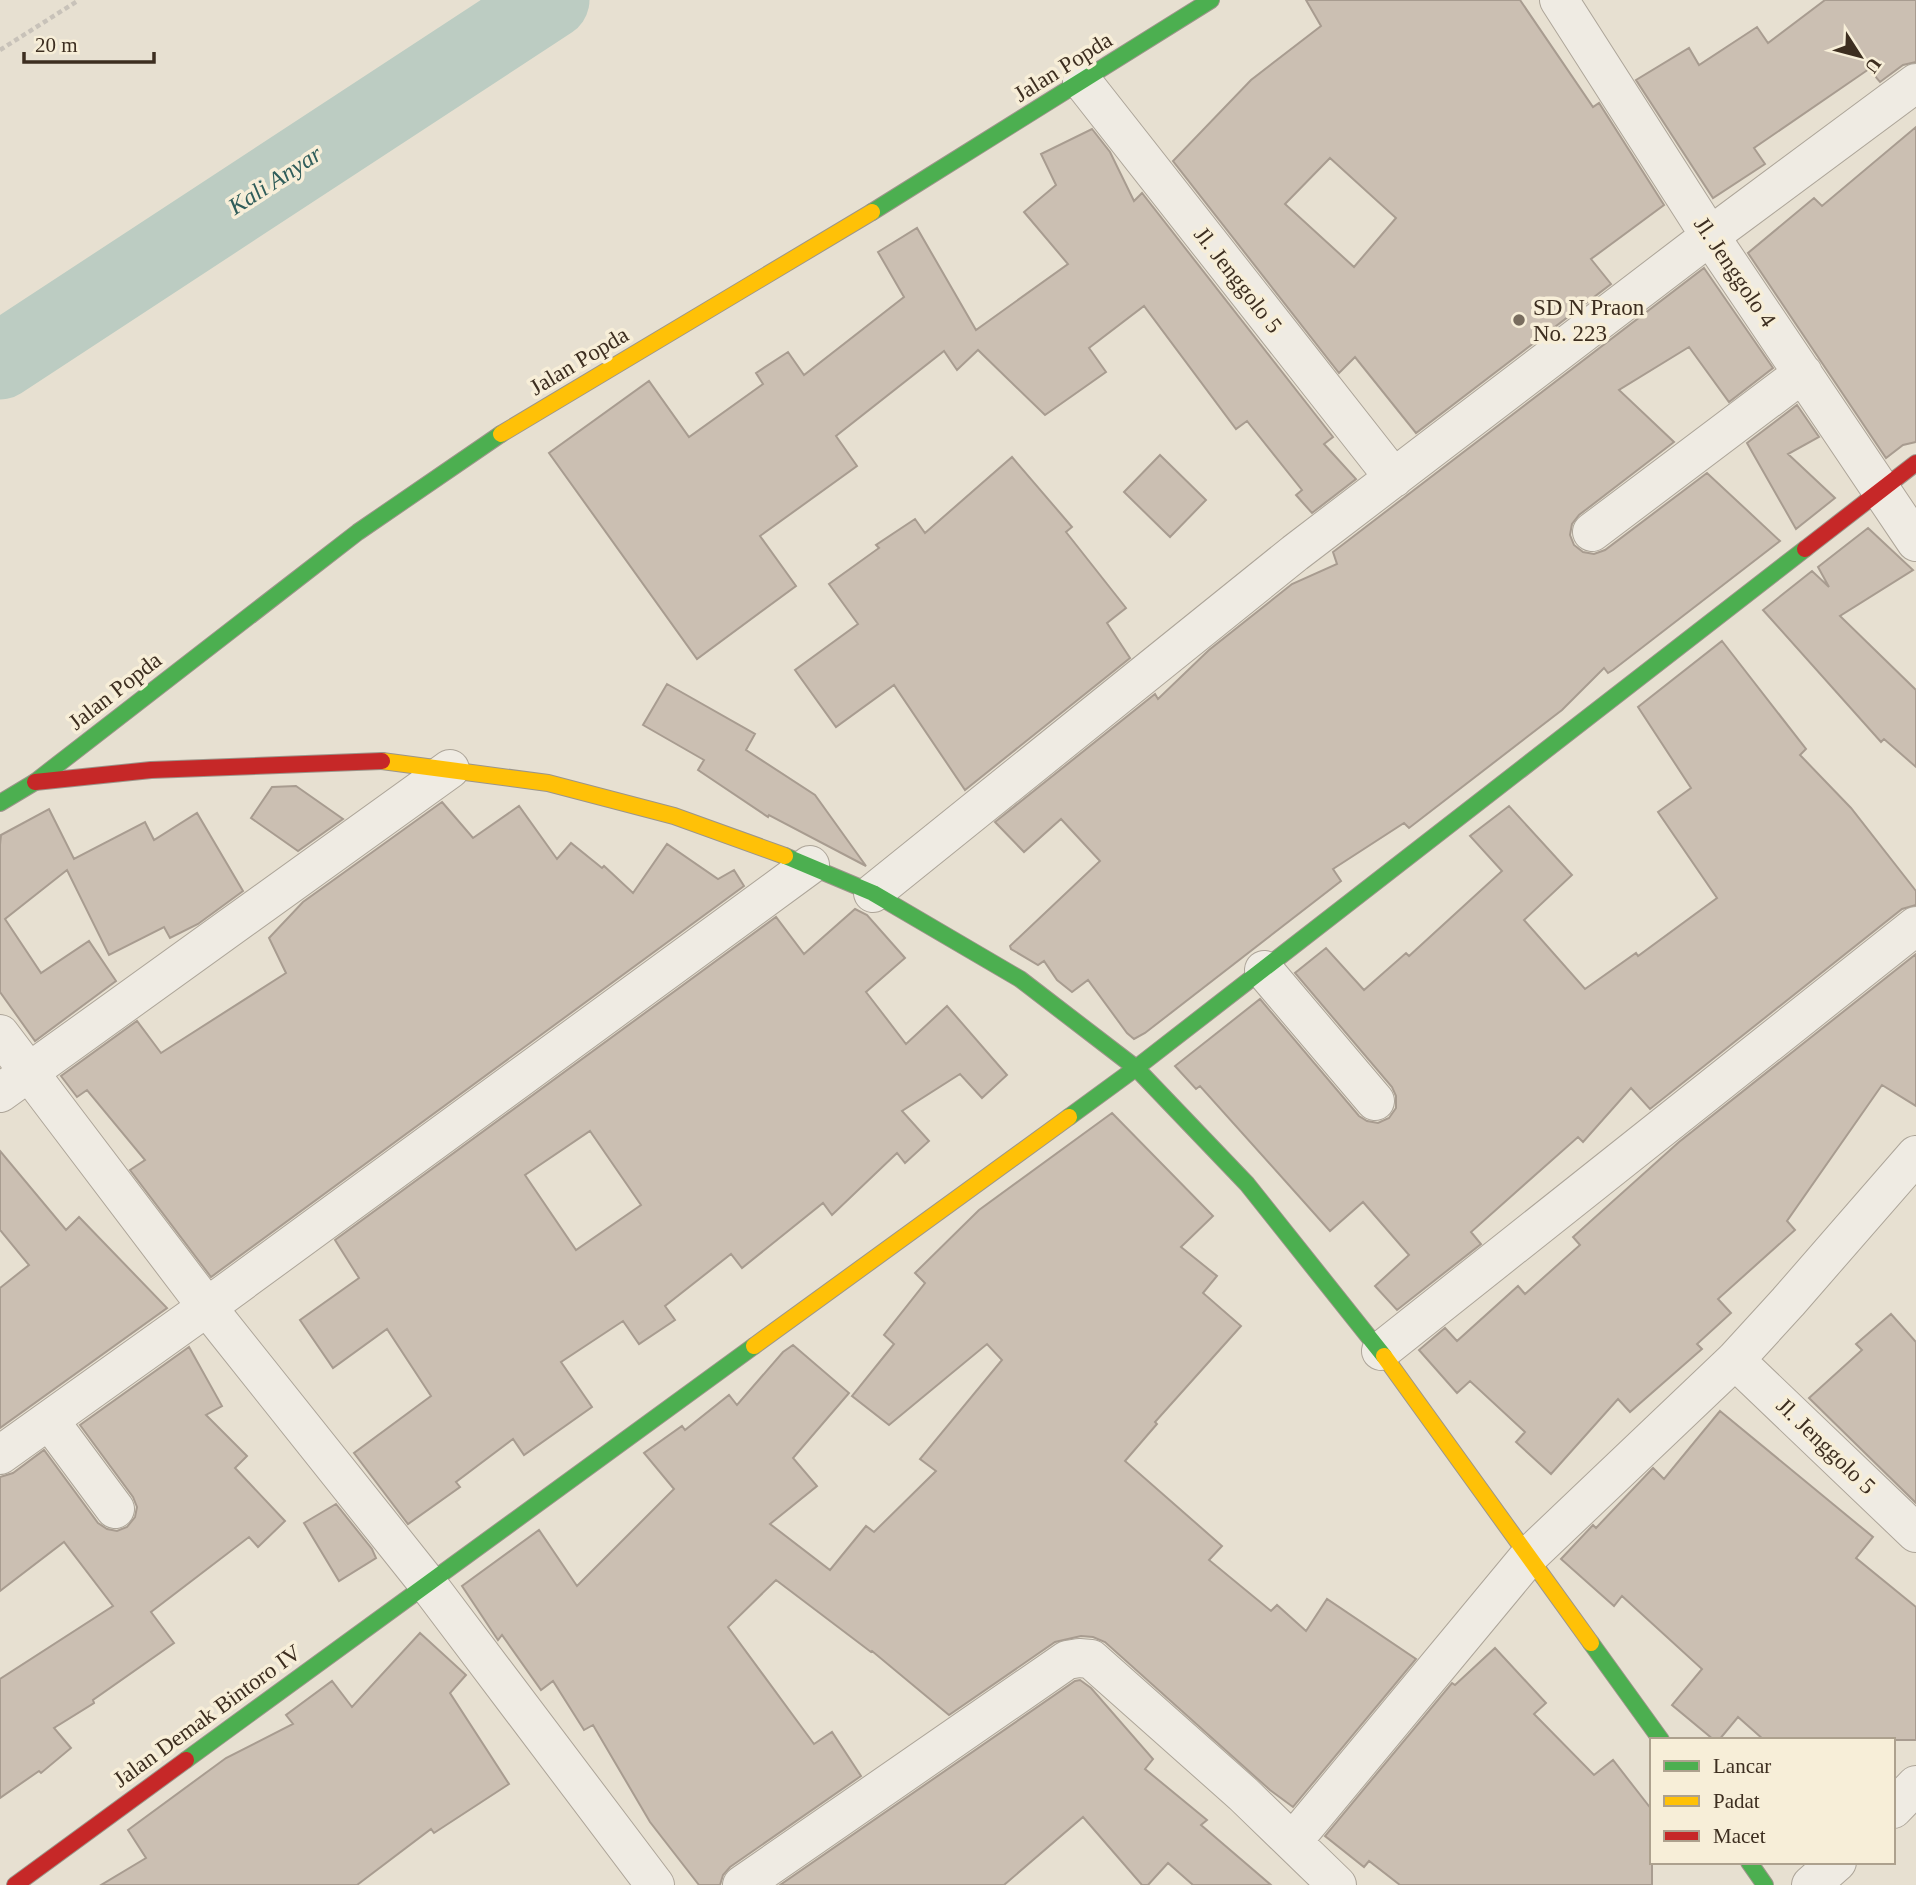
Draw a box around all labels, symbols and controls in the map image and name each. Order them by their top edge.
scale bar [24,21,154,65]
north arrow [1825,21,1895,91]
street label: Jalan Popda [1010,27,1116,107]
text: 20 m [35,33,78,57]
text: U [1861,54,1886,78]
water label: Kali Anyar [223,140,327,220]
street label: Jl. Jenggolo 4 [1689,212,1781,332]
street label: Jl. Jenggolo 5 [1189,222,1287,338]
place label: SD N Praon No. 223 [1533,295,1645,346]
marker: SD N Praon No. 223 [1511,312,1527,328]
street label: Jalan Popda [525,322,633,400]
street label: Jalan Popda [64,647,166,735]
street label: Jl. Jenggolo 5 [1772,1393,1880,1499]
street label: Jalan Demak Bintoro IV [108,1639,306,1792]
legend [1650,1738,1895,1864]
text: Lancar [1713,1754,1771,1778]
text: Padat [1713,1789,1760,1813]
text: Macet [1713,1824,1766,1848]

